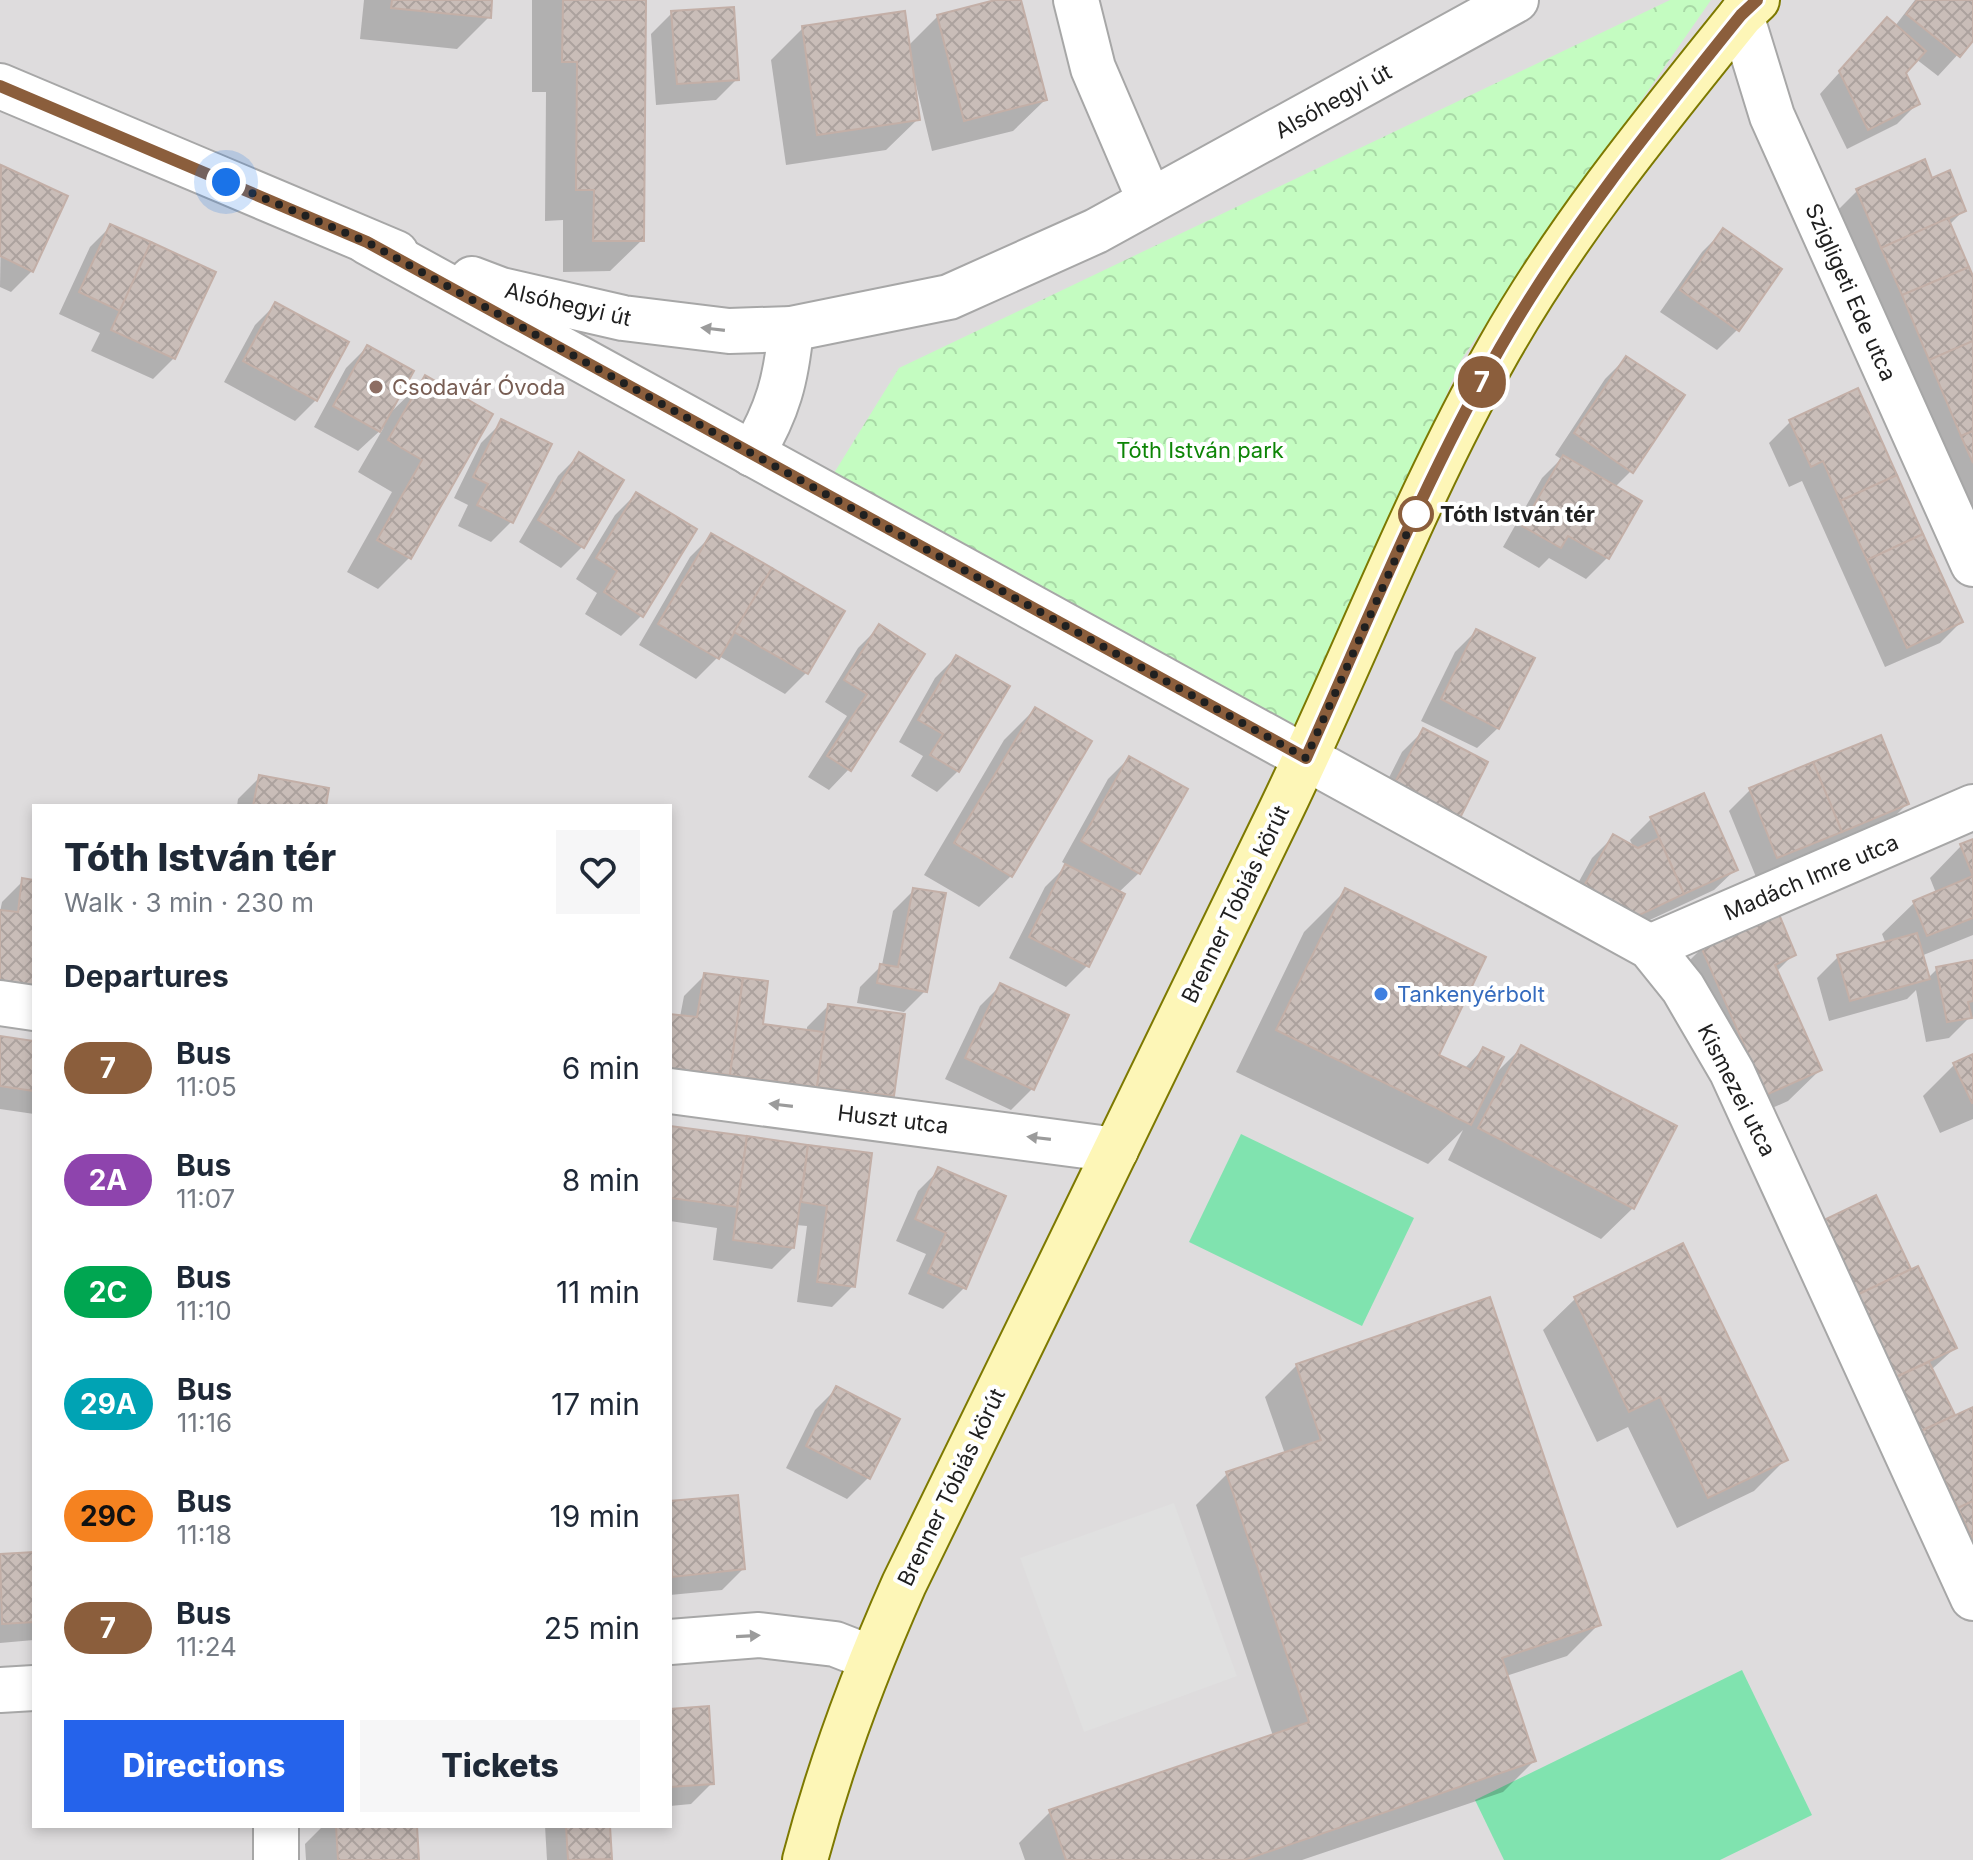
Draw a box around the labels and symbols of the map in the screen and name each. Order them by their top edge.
street label: Alsóhegyi út [1270,58,1396,144]
your location [206,162,246,202]
street label: Szigligeti Ede utca [1800,199,1902,385]
street label: Alsóhegyi út [502,277,634,331]
one-way arrow [700,322,725,335]
line badge: 7 [1456,356,1508,408]
place label: Csodavár Óvoda [392,374,565,400]
marker: Csodavár Óvoda [367,378,385,396]
park label: Tóth István park [1116,437,1284,463]
marker: Tóth István tér [1399,497,1433,531]
place label: Tóth István tér [1440,501,1595,527]
street label: Brenner Tóbiás körút [1176,801,1294,1007]
street label: Madách Imre utca [1720,828,1902,926]
place label: Tankenyérbolt [1397,981,1545,1007]
marker: Tankenyérbolt [1372,985,1390,1003]
street label: Kismezei utca [1692,1019,1782,1161]
one-way arrow [768,1098,793,1111]
street label: Huszt utca [836,1099,950,1139]
one-way arrow [1026,1132,1051,1145]
street label: Brenner Tóbiás körút [892,1384,1010,1590]
one-way arrow [736,1630,761,1643]

